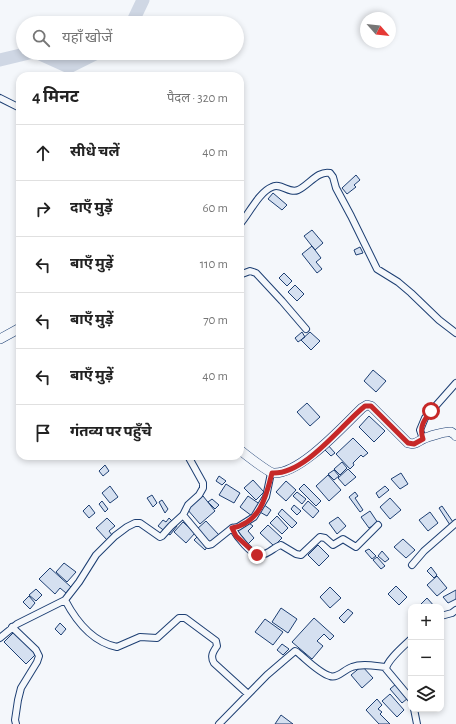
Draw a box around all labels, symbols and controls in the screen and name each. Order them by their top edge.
north arrow [360,12,396,48]
search box [16,16,244,60]
icon: search [30,27,52,49]
text: यहाँ खोजें [62,30,112,45]
text: 4 मिनट [32,88,79,105]
text: पैदल · 320 m [167,92,228,105]
icon: ahead [32,142,54,164]
text: सीधे चलें [70,144,120,159]
text: 40 m [202,146,228,159]
icon: right [32,198,54,220]
text: दाएँ मुड़ें [70,200,113,215]
text: 60 m [202,202,228,215]
icon: left [32,254,54,276]
text: बाएँ मुड़ें [70,256,113,271]
text: 110 m [200,258,228,271]
icon: left [32,310,54,332]
text: बाएँ मुड़ें [70,312,113,327]
text: 70 m [203,314,228,327]
icon: left [32,366,54,388]
text: बाएँ मुड़ें [70,368,113,383]
text: 40 m [202,370,228,383]
route start [422,402,440,420]
icon: arrive [32,422,54,444]
text: गंतव्य पर पहुँचे [70,424,152,439]
route end [248,546,266,564]
map controls [408,604,444,712]
button: + [408,604,444,640]
button: − [408,640,444,676]
button: layers [408,676,444,712]

